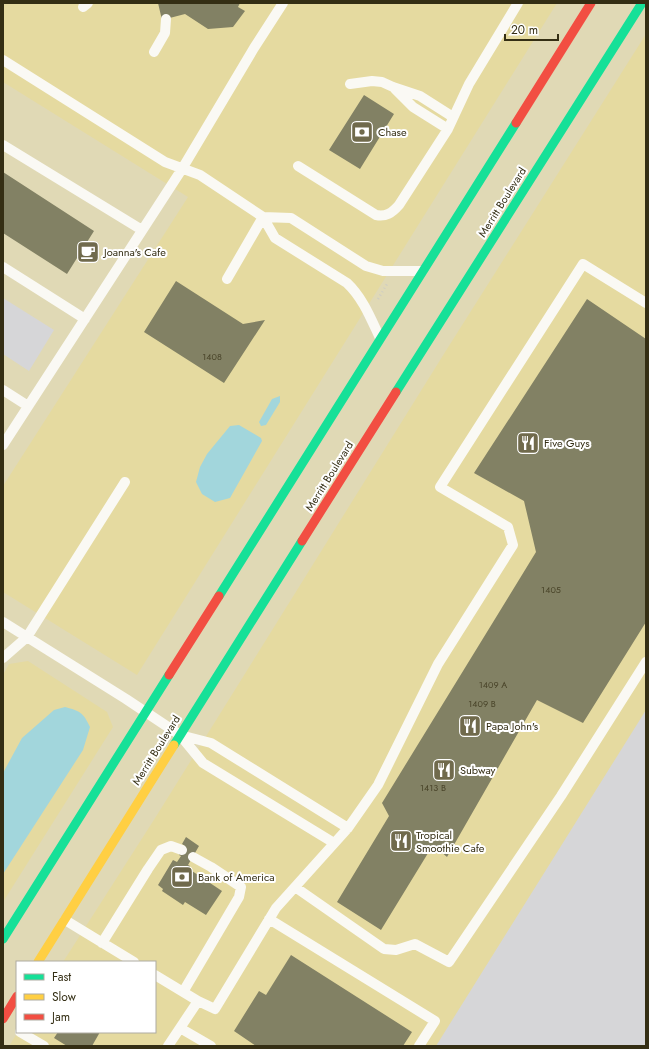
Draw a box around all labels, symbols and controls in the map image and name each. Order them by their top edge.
scale bar [505,16,558,42]
text: 20 m [511,21,538,39]
bank icon: Chase [349,119,375,145]
place label: Chase [378,124,407,140]
street label: Merritt Boulevard [474,164,530,240]
cafe icon: Joanna's Cafe [75,239,101,265]
place label: Joanna's Cafe [102,244,166,260]
house number: 1408 [202,350,222,363]
restaurant icon: Five Guys [515,430,541,456]
place label: Five Guys [544,435,590,451]
street label: Merritt Boulevard [301,438,357,514]
house number: 1405 [541,583,561,596]
house number: 1409 A [479,678,507,691]
house number: 1409 B [468,697,496,710]
street label: Merritt Boulevard [128,712,184,788]
restaurant icon: Papa John's [457,713,483,739]
place label: Papa John's [486,718,539,734]
restaurant icon: Subway [431,757,457,783]
place label: Subway [460,762,496,778]
house number: 1413 B [420,781,446,794]
place label: Tropical Smoothie Cafe [416,827,485,856]
restaurant icon: Tropical Smoothie Cafe [388,828,414,854]
bank icon: Bank of America [169,864,195,890]
place label: Bank of America [198,869,274,885]
legend [16,961,156,1033]
text: Fast [52,968,71,986]
text: Slow [52,988,77,1006]
text: Jam [50,1008,70,1026]

